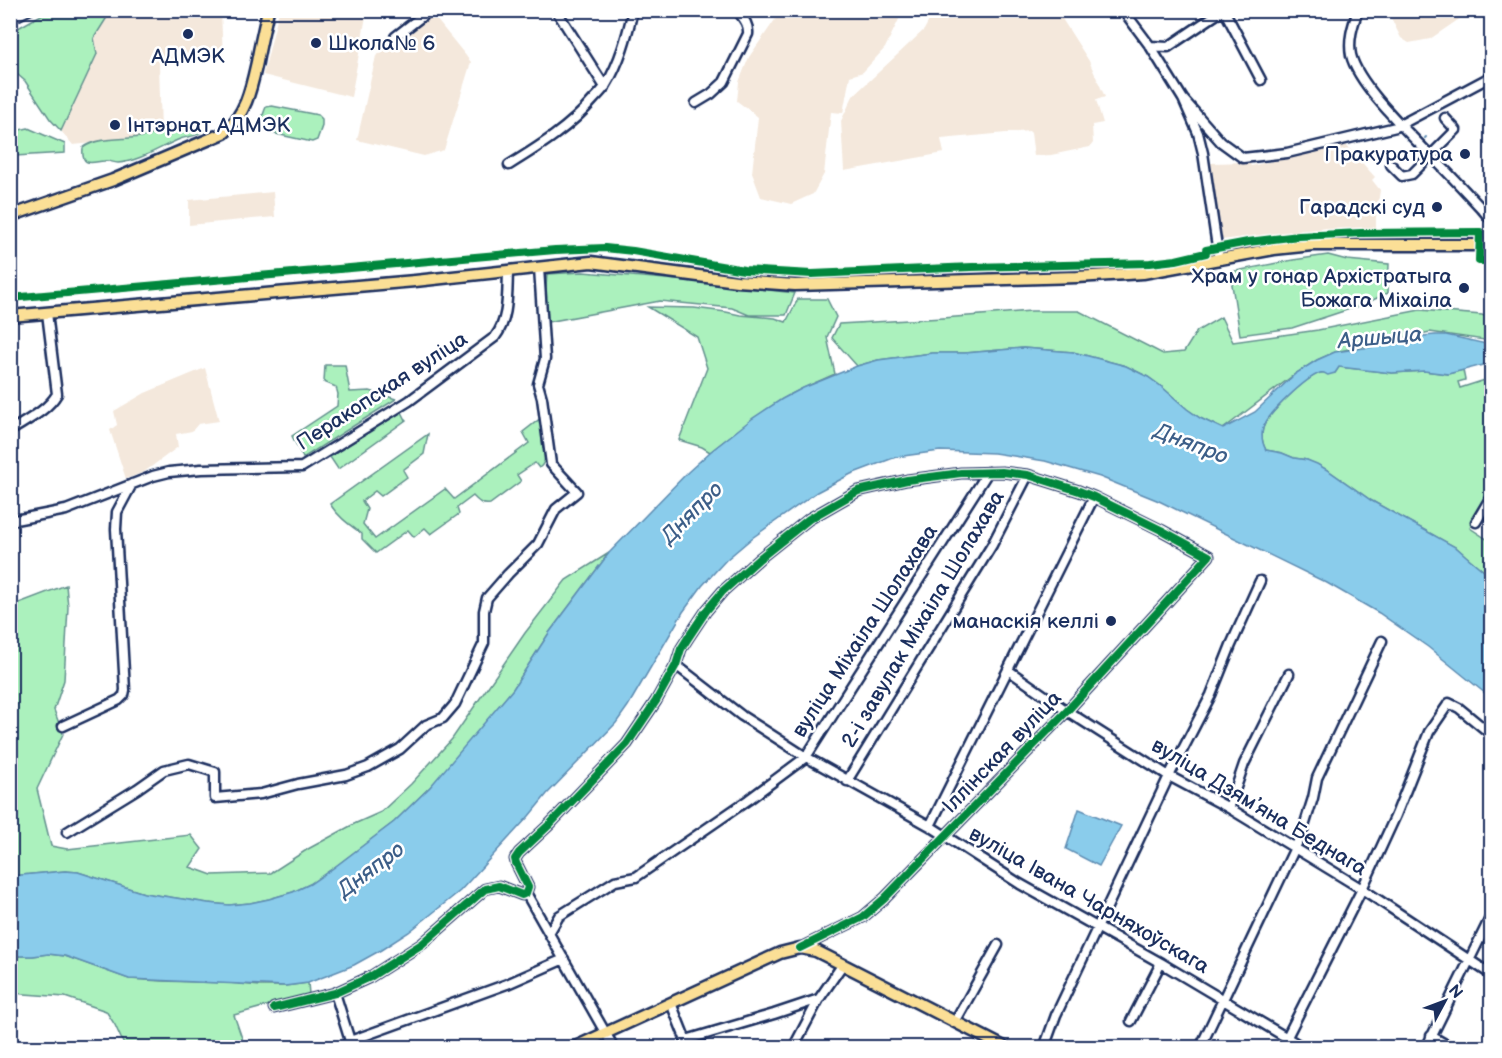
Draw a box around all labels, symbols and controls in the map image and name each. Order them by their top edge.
marker: АДМЭК [181,27,195,41]
place label: Школа№ 6 [328,31,435,56]
marker: Школа№ 6 [309,36,323,50]
place label: АДМЭК [151,44,225,69]
place label: Інтэрнат АДМЭК [127,113,290,138]
marker: Інтэрнат АДМЭК [108,118,122,132]
place label: Пракуратура [1324,142,1454,167]
marker: Пракуратура [1458,147,1472,161]
place label: Гарадскі суд [1299,195,1425,220]
marker: Гарадскі суд [1430,200,1444,214]
place label: Храм у гонар Архістратыга Божага Міхаіла [1191,264,1453,313]
marker: Храм у гонар Архістратыга Божага Міхаіла [1457,281,1471,295]
water label: Аршыца [1335,321,1423,355]
street label: Перакопская вуліца [292,326,473,456]
water label: Дняпро [1148,417,1232,471]
water label: Дняпро [654,476,729,551]
street label: 2-і завулак Міхаіла Шолахава [836,485,1010,752]
street label: вуліца Міхаіла Шолахава [787,520,943,742]
place label: манаскія келлі [953,609,1099,634]
marker: манаскія келлі [1104,614,1118,628]
street label: Іллінская вуліца [937,685,1067,818]
street label: вуліца Дзямʼяна Беднага [1147,733,1372,882]
street label: вуліца Івана Чарняхоўскага [965,821,1214,979]
water label: Дняпро [331,836,410,905]
north arrow [1415,971,1475,1031]
text: N [1444,981,1466,1003]

